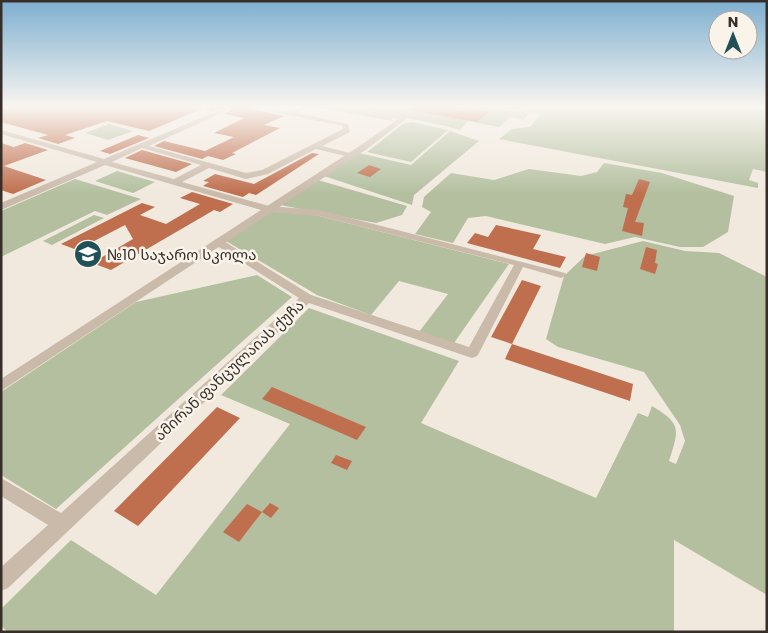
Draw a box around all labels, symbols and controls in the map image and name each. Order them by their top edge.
north arrow [708,10,758,60]
text: N [728,12,738,32]
school or university icon: №10 საჯარო სკოლა [73,239,103,269]
place label: №10 საჯარო სკოლა [107,244,256,265]
street label: ამირან ფანცულაიას ქუჩა [150,295,308,445]

